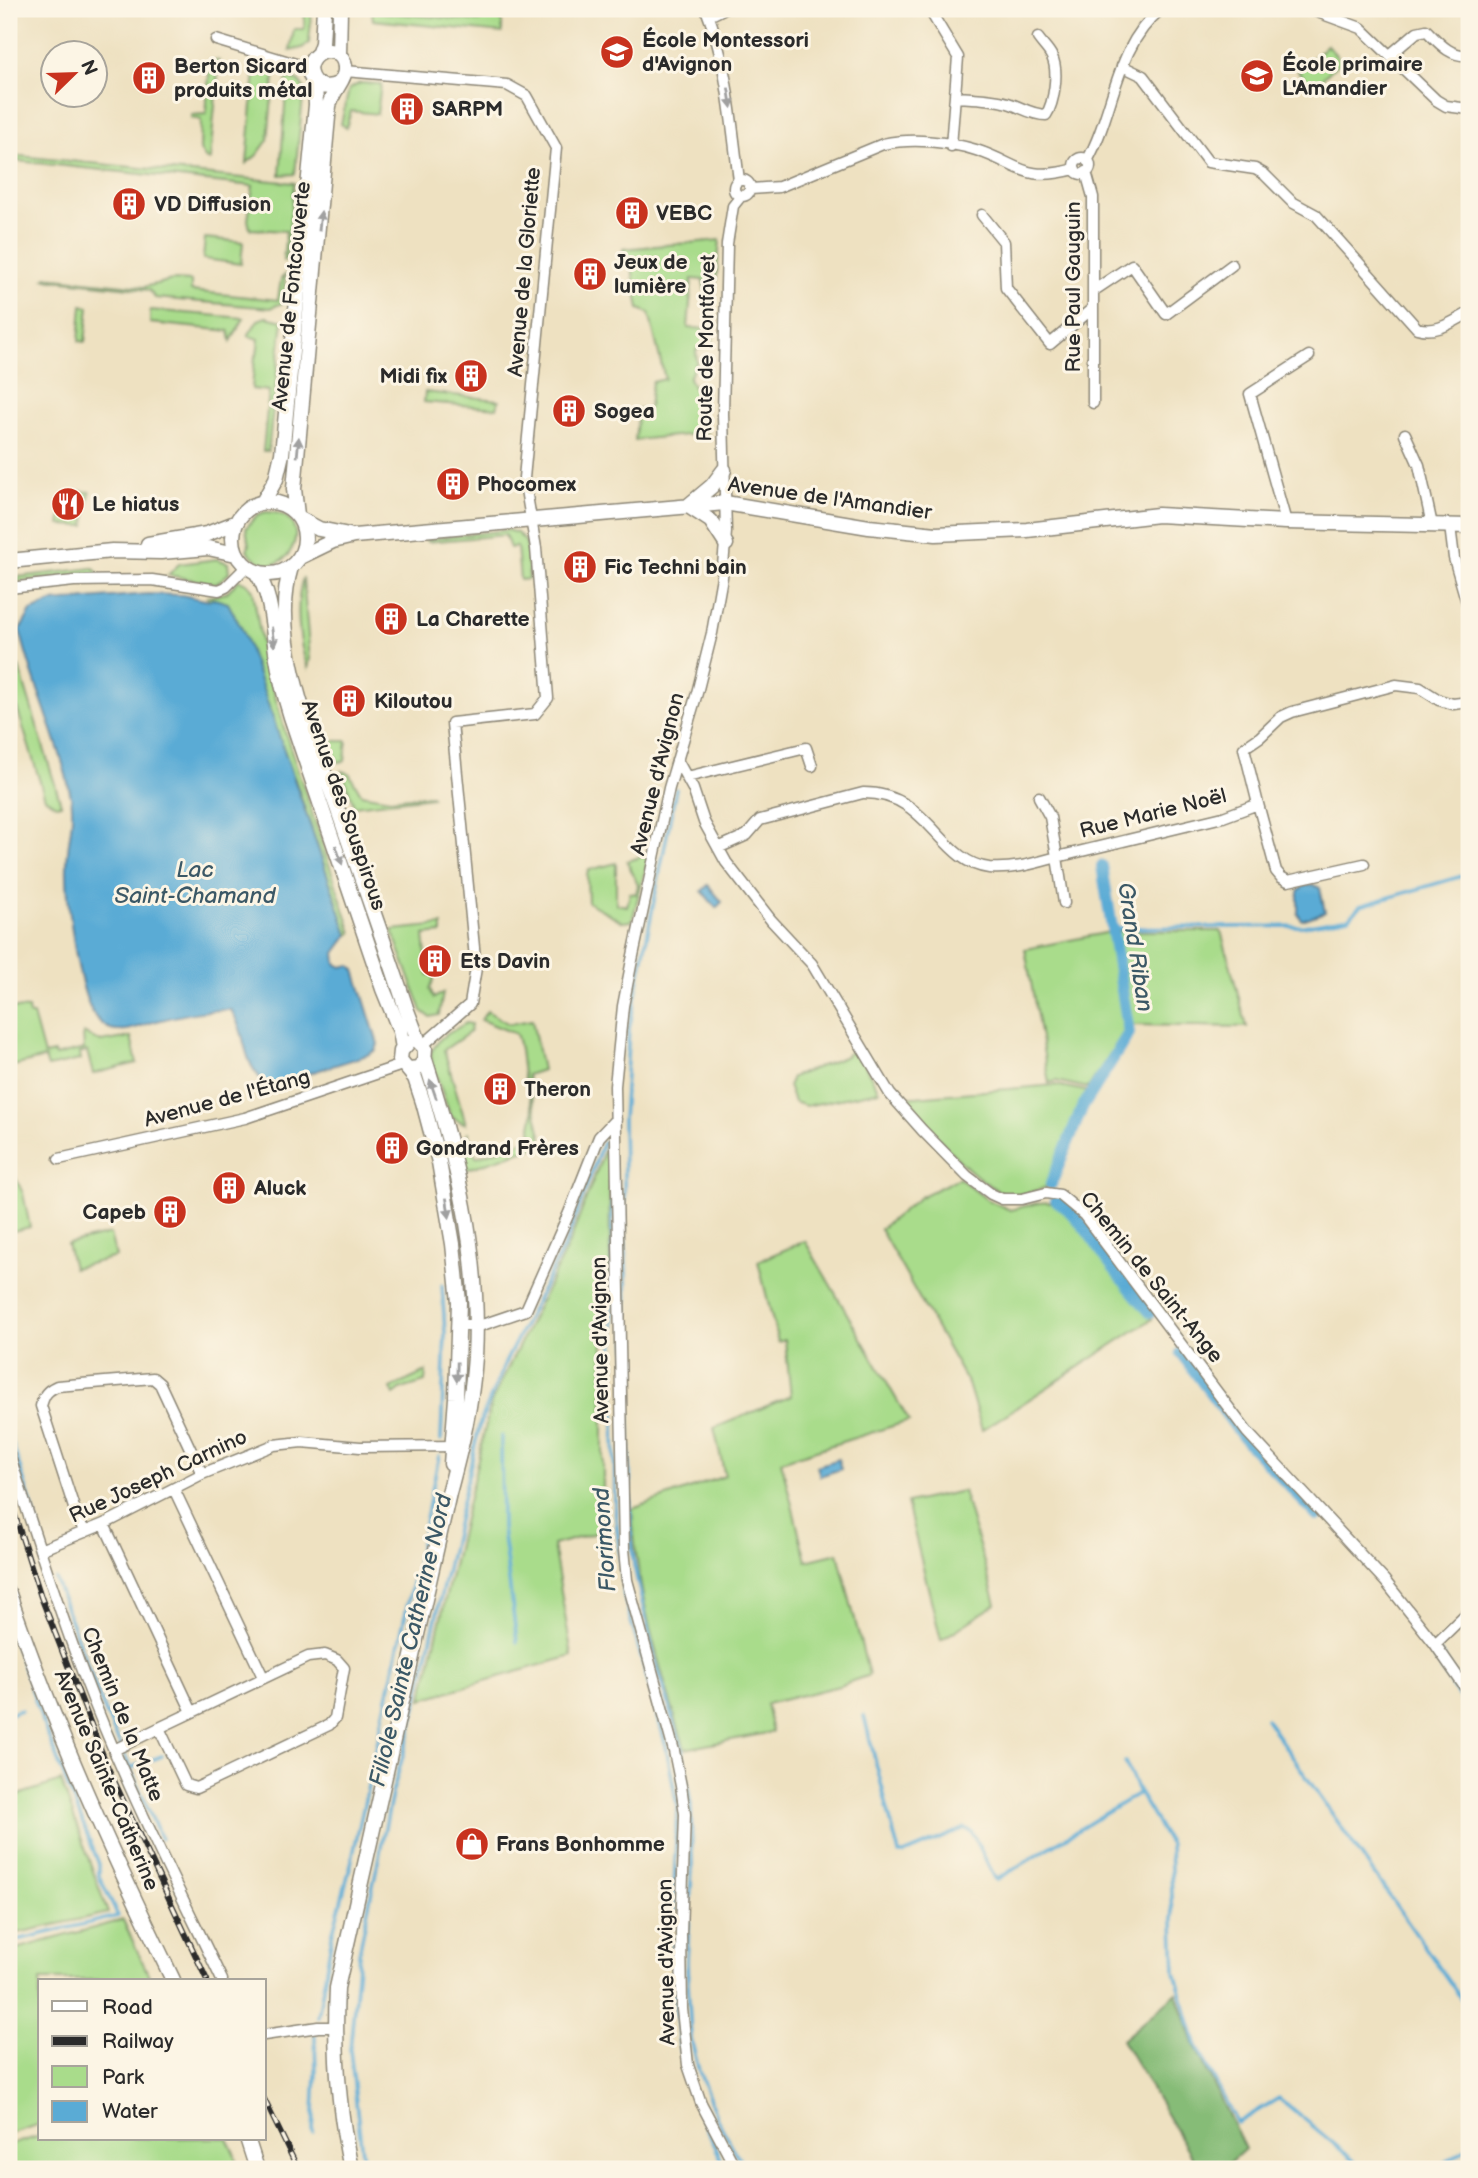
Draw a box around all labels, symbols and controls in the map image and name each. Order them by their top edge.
place label: École Montessori d'Avignon [642,27,809,77]
school or university icon: École Montessori d'Avignon [598,33,636,71]
north arrow [38,38,108,108]
place label: École primaire L'Amandier [1282,51,1423,101]
place label: Berton Sicard produits métal [174,54,313,103]
text: N [75,57,102,79]
school or university icon: École primaire L'Amandier [1238,57,1276,95]
building icon: Berton Sicard produits métal [130,59,168,97]
one-way arrow [725,87,736,109]
building icon: SARPM [388,90,426,128]
place label: SARPM [432,97,503,122]
street label: Avenue de la Gloriette [503,166,546,378]
street label: Avenue de Fontcouverte [267,180,316,412]
building icon: VD Diffusion [110,185,148,223]
place label: VD Diffusion [154,192,271,217]
building icon: VEBC [613,194,651,232]
place label: VEBC [656,201,712,226]
street label: Rue Paul Gauguin [1061,202,1086,372]
one-way arrow [315,209,326,231]
place label: Jeux de lumière [614,250,688,299]
street label: Route de Montfavet [692,254,721,442]
building icon: Jeux de lumière [571,255,609,293]
building icon: Midi fix [452,357,490,395]
place label: Midi fix [379,364,448,389]
building icon: Sogea [550,392,588,430]
place label: Sogea [594,399,655,424]
one-way arrow [293,436,304,458]
building icon: Phocomex [434,465,472,503]
place label: Phocomex [477,472,577,497]
street label: Avenue de l'Amandier [727,472,934,525]
restaurant icon: Le hiatus [49,485,87,523]
place label: Le hiatus [92,492,179,517]
building icon: Fic Techni bain [561,548,599,586]
place label: Fic Techni bain [604,555,747,580]
building icon: La Charette [372,600,410,638]
place label: La Charette [416,607,530,632]
one-way arrow [268,626,279,648]
building icon: Kiloutou [330,682,368,720]
place label: Kiloutou [374,689,452,714]
street label: Avenue d'Avignon [625,690,690,858]
street label: Avenue des Souspirous [296,697,391,914]
street label: Rue Marie Noël [1077,783,1229,844]
one-way arrow [334,844,345,865]
water label: Lac Saint-Chamand [114,856,276,910]
water label: Grand Riban [1111,880,1159,1014]
building icon: Ets Davin [416,942,454,980]
place label: Ets Davin [460,949,550,974]
street label: Avenue de l'Étang [141,1064,313,1133]
building icon: Theron [481,1070,519,1108]
place label: Theron [524,1077,591,1102]
one-way arrow [427,1078,438,1099]
building icon: Gondrand Frères [373,1129,411,1167]
place label: Gondrand Frères [416,1136,579,1161]
building icon: Aluck [210,1169,248,1207]
place label: Aluck [253,1176,306,1201]
street label: Chemin de Saint-Ange [1075,1187,1228,1368]
building icon: Capeb [151,1193,189,1231]
one-way arrow [443,1197,454,1219]
place label: Capeb [83,1200,146,1225]
street label: Avenue d'Avignon [587,1256,614,1424]
one-way arrow [451,1362,462,1384]
street label: Rue Joseph Carnino [65,1424,251,1529]
water label: Florimond [587,1486,623,1593]
water label: Filiole Sainte Catherine Nord [364,1490,458,1789]
street label: Chemin de la Matte [76,1623,169,1805]
street label: Avenue Sainte-Catherine [49,1666,164,1894]
shop icon: Frans Bonhomme [453,1825,491,1863]
place label: Frans Bonhomme [496,1832,665,1857]
street label: Avenue d'Avignon [653,1878,680,2046]
legend [38,1979,266,2140]
text: Road [102,1995,153,2020]
text: Railway [102,2029,174,2054]
text: Park [102,2065,145,2090]
text: Water [102,2099,158,2124]

